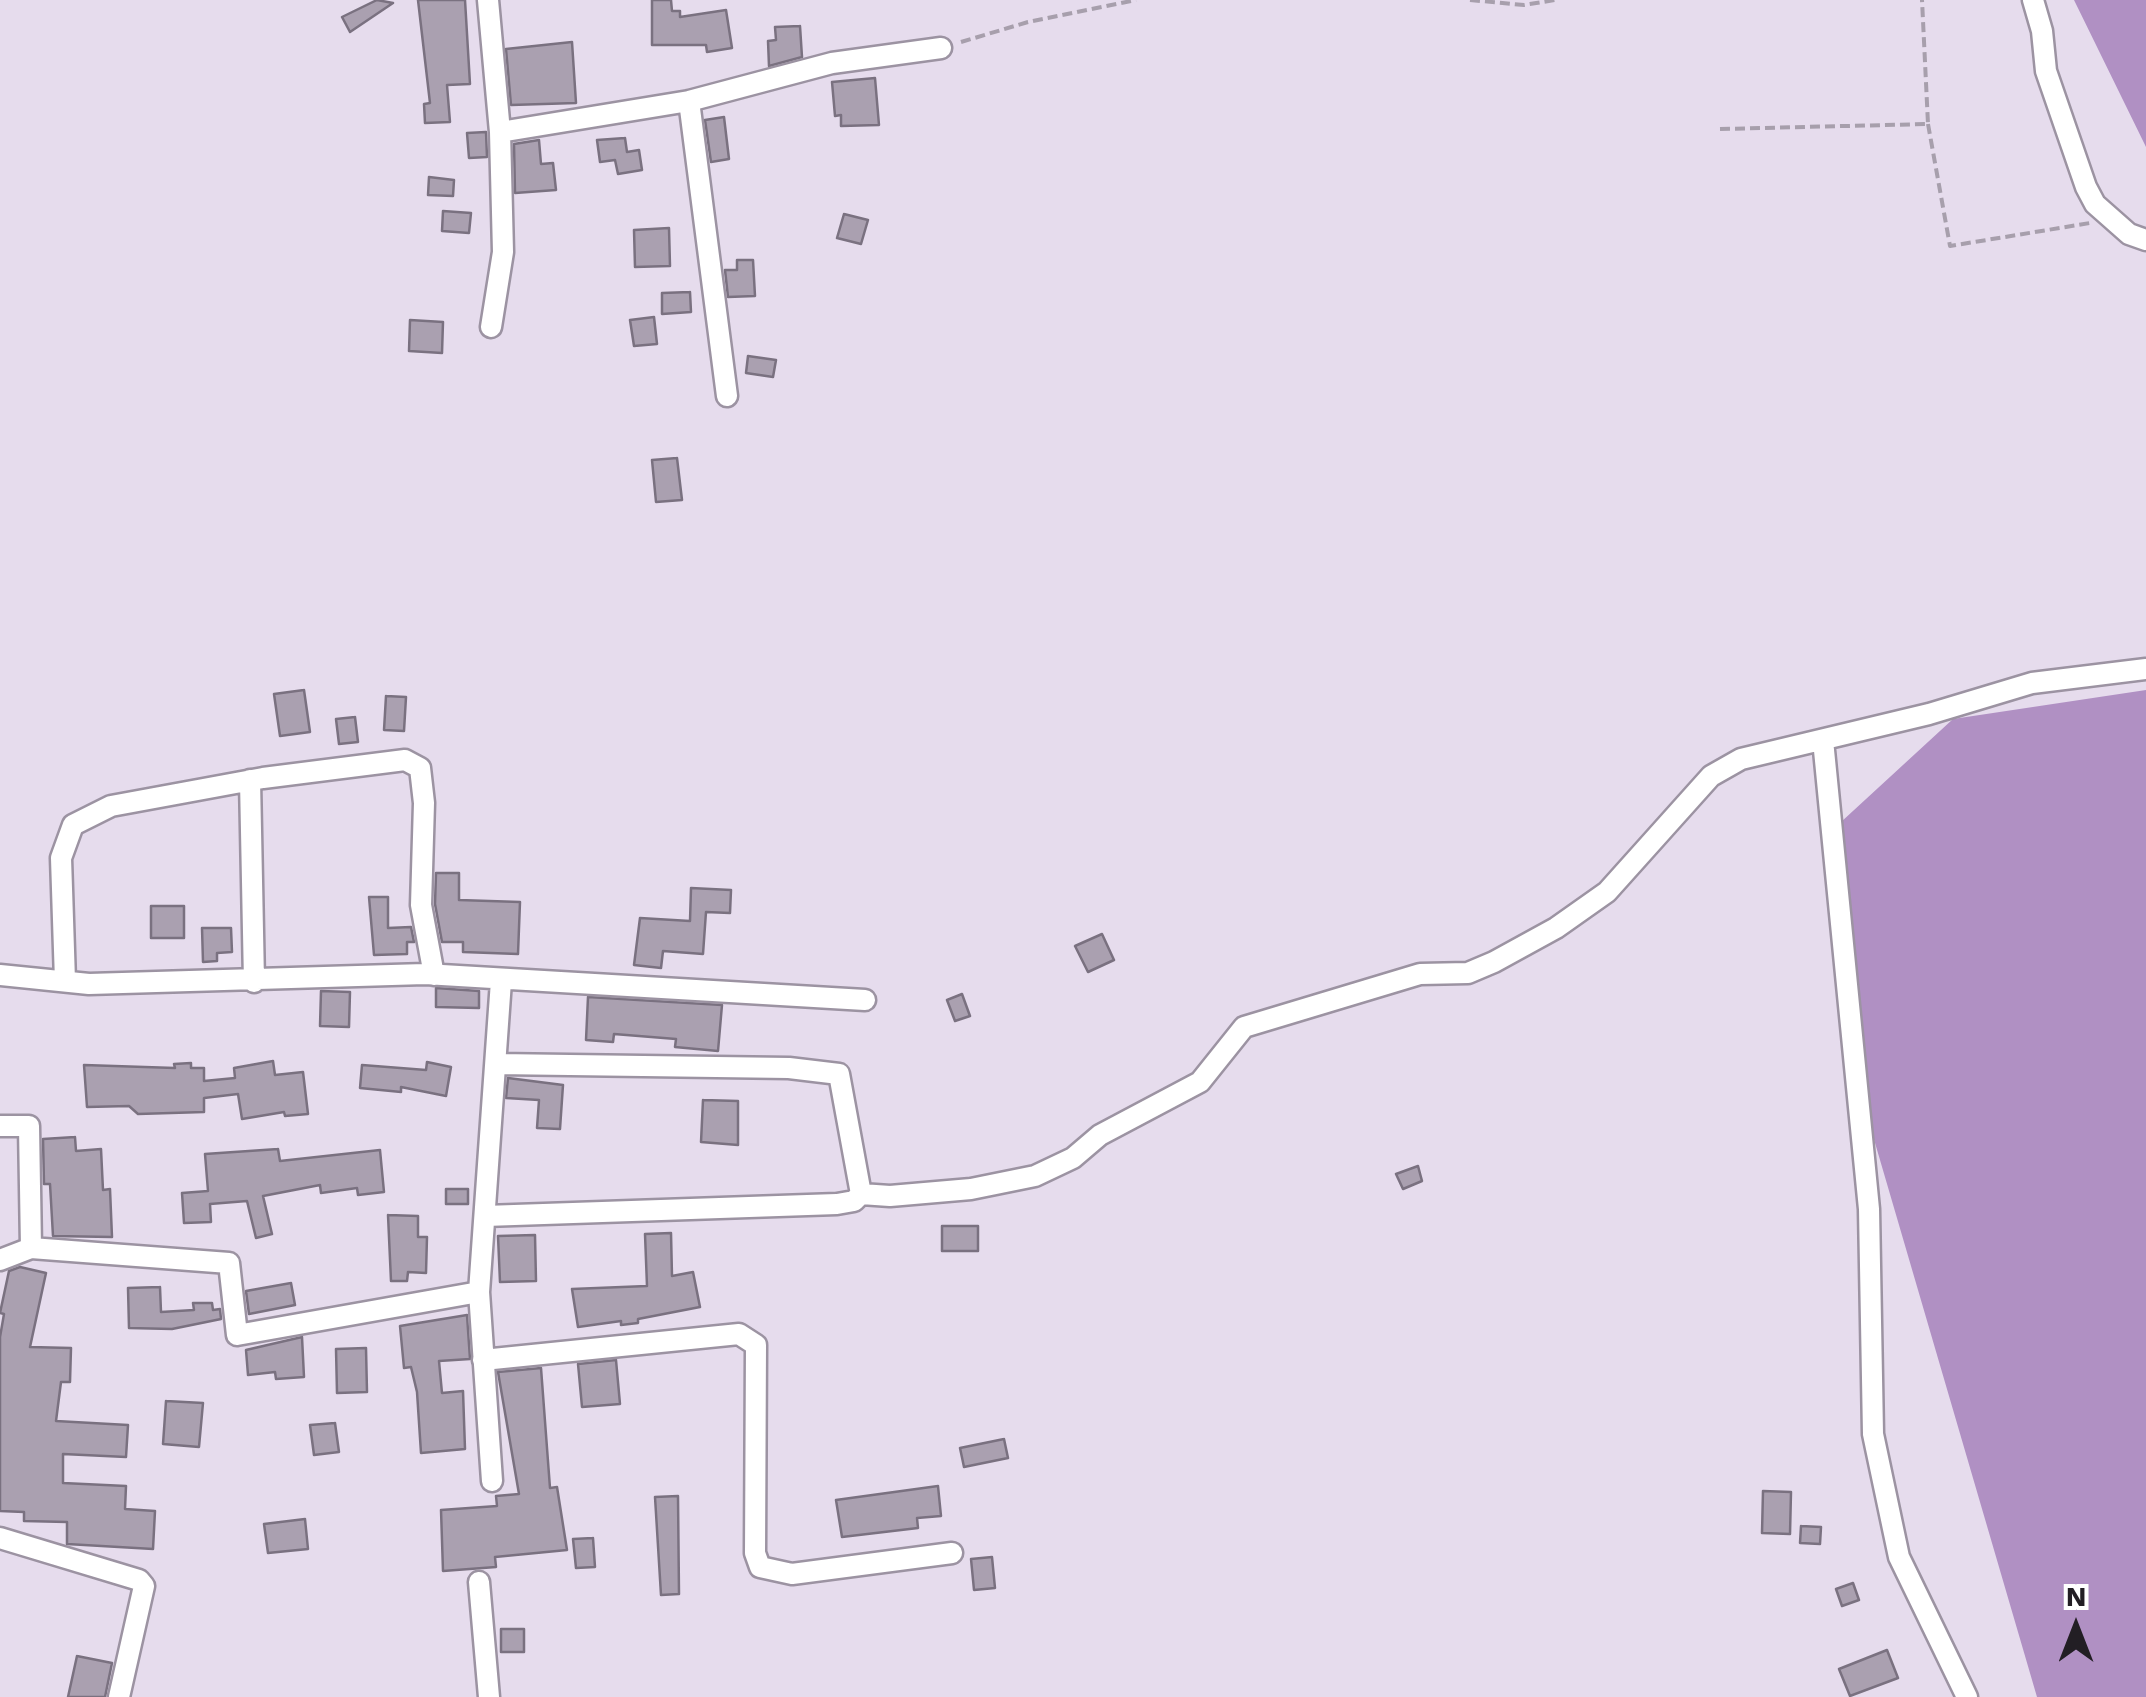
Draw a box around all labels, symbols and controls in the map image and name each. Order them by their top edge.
north arrow [2026,1577,2126,1677]
text: N [2066,1580,2086,1613]

